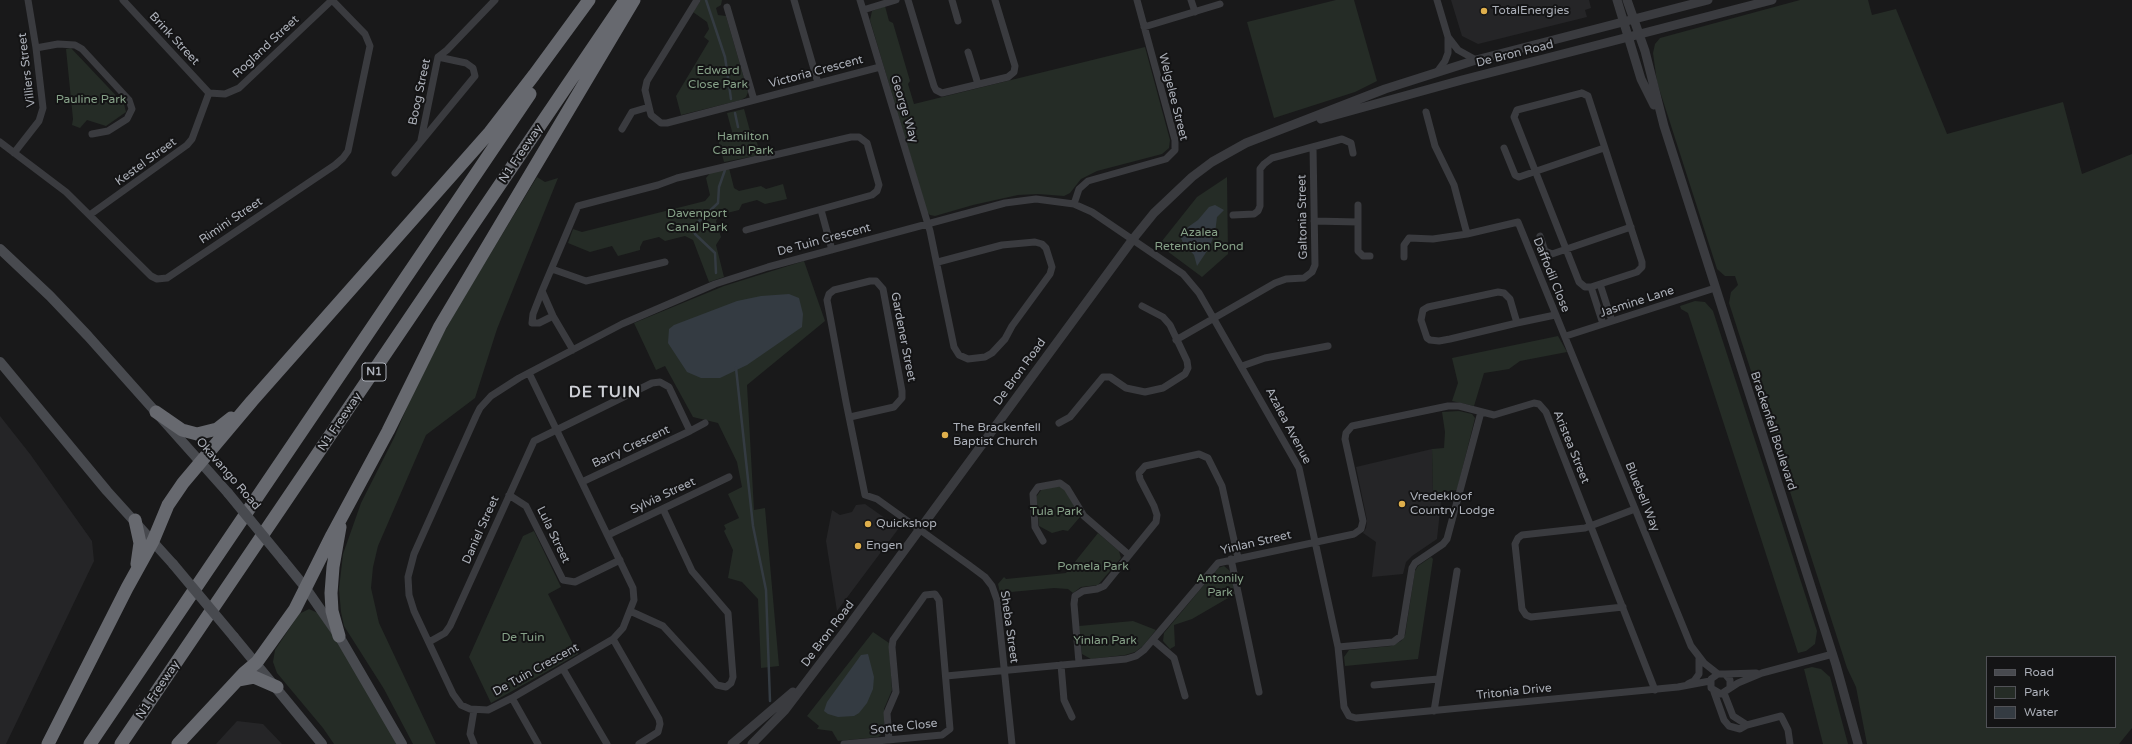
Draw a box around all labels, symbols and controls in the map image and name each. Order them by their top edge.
place label: TotalEnergies [1492,4,1569,18]
marker: TotalEnergies [1479,6,1489,16]
street label: Brink Street [146,10,202,68]
street label: Rogland Street [230,13,302,81]
street label: Villiers Street [15,32,39,108]
street label: De Bron Road [1475,37,1555,71]
street label: Victoria Crescent [767,52,865,92]
street label: Welgelee Street [1155,52,1191,142]
street label: Boog Street [406,57,434,127]
park label: Edward Close Park [688,64,748,92]
street label: George Way [887,74,921,144]
park label: Pauline Park [56,93,126,107]
street label: N1 Freeway [496,122,546,186]
park label: Hamilton Canal Park [713,130,773,158]
street label: Kestel Street [113,135,179,189]
street label: Galtonia Street [1295,174,1311,260]
street label: Rimini Street [197,195,265,247]
park label: Davenport Canal Park [667,207,727,235]
street label: De Tuin Crescent [776,221,872,259]
park label: Azalea Retention Pond [1154,226,1244,254]
street label: Daffodil Close [1529,235,1573,315]
street label: Jasmine Lane [1598,283,1676,321]
street label: Gardener Street [887,291,919,383]
street label: De Bron Road [991,336,1049,408]
road number: N1 [362,363,386,381]
street label: Brackenfell Boulevard [1747,370,1799,492]
district label: DE TUIN [569,383,641,403]
street label: Azalea Avenue [1262,385,1314,467]
street label: N1 Freeway [315,390,365,454]
street label: Aristea Street [1550,408,1592,486]
place label: The Brackenfell Baptist Church [953,421,1041,449]
street label: Barry Crescent [590,423,672,471]
marker: The Brackenfell Baptist Church [940,430,950,440]
street label: Okavango Road [193,435,263,513]
street label: Bluebell Way [1622,460,1662,534]
street label: Sylvia Street [628,475,698,517]
place label: Vredekloof Country Lodge [1410,490,1495,518]
street label: Daniel Street [460,494,502,566]
marker: Vredekloof Country Lodge [1397,499,1407,509]
street label: Lula Street [533,504,573,566]
park label: Tula Park [1030,505,1082,519]
place label: Quickshop [876,517,937,531]
marker: Quickshop [863,519,873,529]
street label: Yinlan Street [1219,528,1293,558]
place label: Engen [866,539,903,553]
marker: Engen [853,541,863,551]
park label: Pomela Park [1057,560,1129,574]
park label: Antonily Park [1196,572,1244,600]
street label: Sheba Street [997,590,1021,664]
street label: De Bron Road [798,598,858,670]
park label: De Tuin [502,631,544,645]
park label: Yinlan Park [1073,634,1137,648]
street label: De Tuin Crescent [490,640,582,700]
legend [1986,656,2116,728]
street label: N1 Freeway [133,658,183,722]
text: Road [2024,665,2054,679]
street label: Tritonia Drive [1476,681,1552,703]
text: Park [2024,685,2050,699]
text: Water [2024,705,2058,719]
street label: Sonte Close [870,716,938,738]

